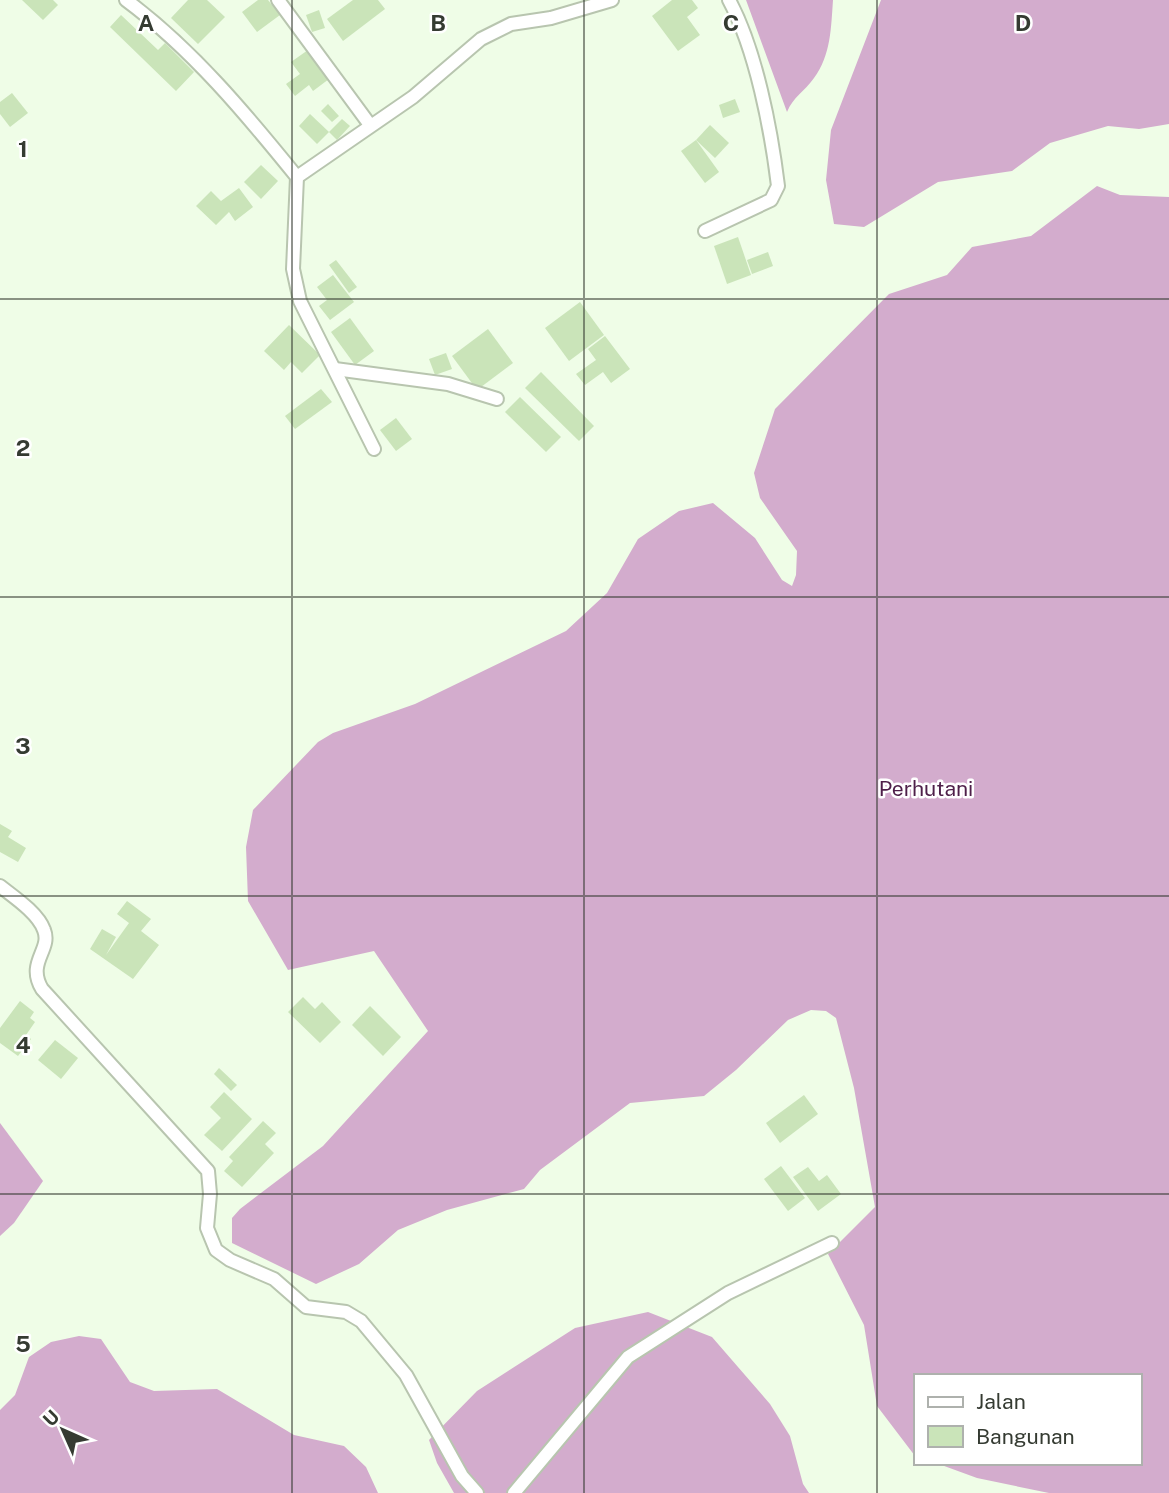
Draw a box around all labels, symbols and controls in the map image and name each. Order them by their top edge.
text: A [138,9,155,36]
text: B [430,9,446,36]
text: C [723,9,739,36]
text: D [1015,9,1031,36]
text: 1 [18,135,28,162]
text: 2 [16,434,30,461]
text: 3 [15,732,31,759]
park label: Perhutani [879,776,973,801]
text: 4 [15,1031,31,1058]
text: 5 [15,1330,31,1357]
legend [914,1374,1141,1465]
text: Jalan [976,1389,1026,1414]
north arrow [28,1395,98,1465]
text: U [38,1405,64,1431]
text: Bangunan [976,1424,1075,1449]

